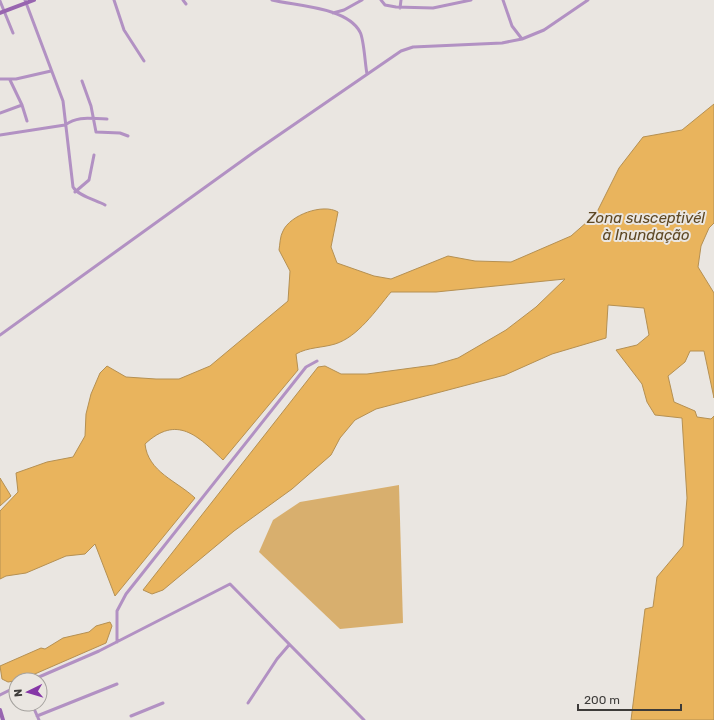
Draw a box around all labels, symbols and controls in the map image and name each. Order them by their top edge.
water label: Zona susceptivél à Inundação [586,209,705,244]
north arrow [8,672,48,712]
scale bar [578,686,681,712]
text: N [12,688,25,697]
text: 200 m [584,693,620,707]

